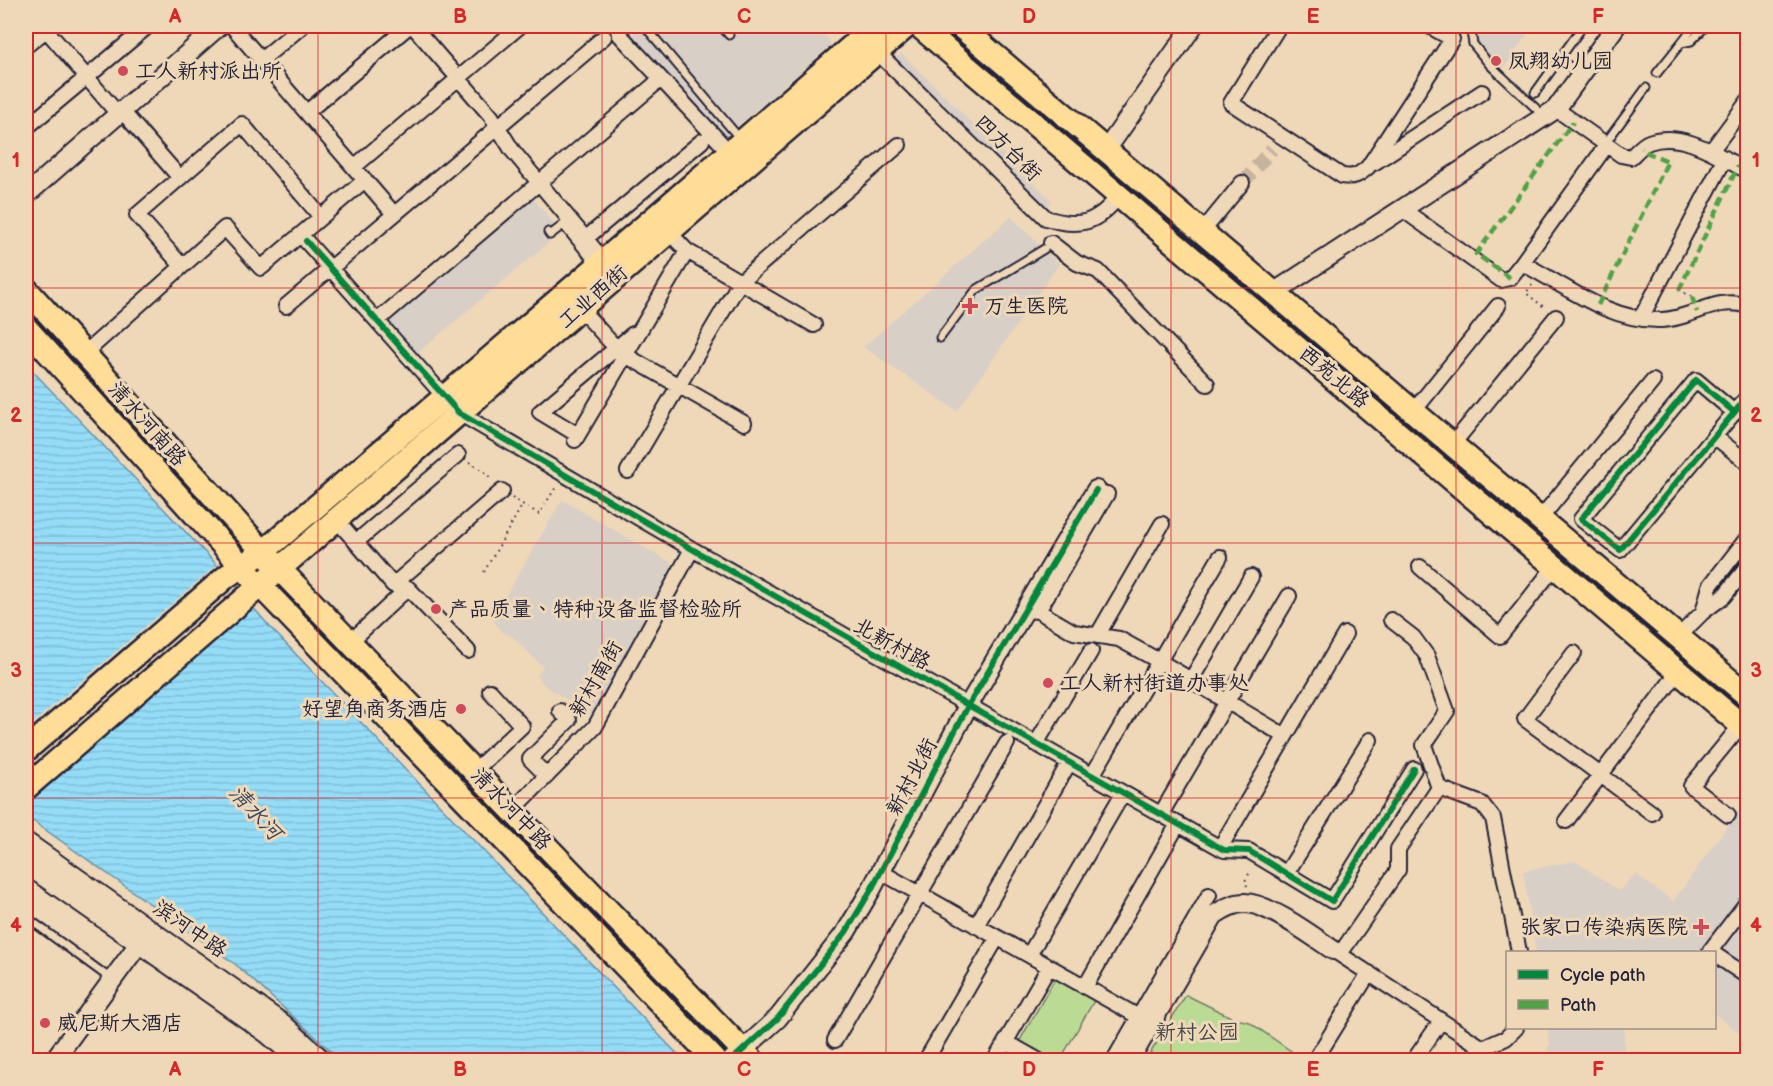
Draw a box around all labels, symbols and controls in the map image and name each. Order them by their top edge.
text: A [168,5,182,29]
text: B [453,5,467,29]
text: C [737,5,751,29]
text: D [1022,5,1036,29]
text: E [1307,5,1320,29]
text: F [1592,5,1604,29]
place label: 凤翔幼儿园 [1508,49,1613,74]
marker: 凤翔幼儿园 [1489,54,1503,68]
place label: 工人新村派出所 [135,59,282,84]
marker: 工人新村派出所 [116,64,130,78]
street label: 四方台街 [969,109,1047,187]
text: 1 [12,149,20,173]
text: 1 [1752,149,1760,173]
street label: 工业西街 [553,260,633,334]
place label: 万生医院 [984,294,1068,319]
marker: 万生医院 [961,297,979,315]
street label: 西苑北路 [1294,340,1374,414]
street label: 清水河南路 [103,377,191,471]
text: 2 [10,404,22,428]
text: 2 [1750,404,1762,428]
place label: 产品质量、特种设备监督检验所 [448,597,742,622]
marker: 产品质量、特种设备监督检验所 [429,602,443,616]
street label: 北新村路 [849,613,935,675]
street label: 新村南街 [564,636,628,722]
text: 3 [10,659,22,683]
text: 3 [1750,659,1762,683]
place label: 工人新村街道办事处 [1060,671,1249,696]
marker: 工人新村街道办事处 [1041,676,1055,690]
place label: 好望角商务酒店 [302,697,449,722]
marker: 好望角商务酒店 [454,702,468,716]
street label: 新村北街 [881,734,943,820]
street label: 清水河中路 [466,763,556,855]
water label: 清水河 [223,780,289,849]
street label: 滨河中路 [148,895,232,963]
text: 4 [10,914,22,938]
text: 4 [1750,914,1762,938]
place label: 张家口传染病医院 [1520,915,1688,940]
marker: 张家口传染病医院 [1692,918,1710,936]
legend [1506,951,1716,1029]
text: Cycle path [1560,965,1646,986]
text: Path [1560,995,1596,1016]
place label: 威尼斯大酒店 [57,1011,183,1036]
marker: 威尼斯大酒店 [38,1016,52,1030]
park label: 新村公园 [1155,1020,1239,1045]
text: A [168,1058,182,1082]
text: B [453,1058,467,1082]
text: C [737,1058,751,1082]
text: D [1022,1058,1036,1082]
text: E [1307,1058,1320,1082]
text: F [1592,1058,1604,1082]

